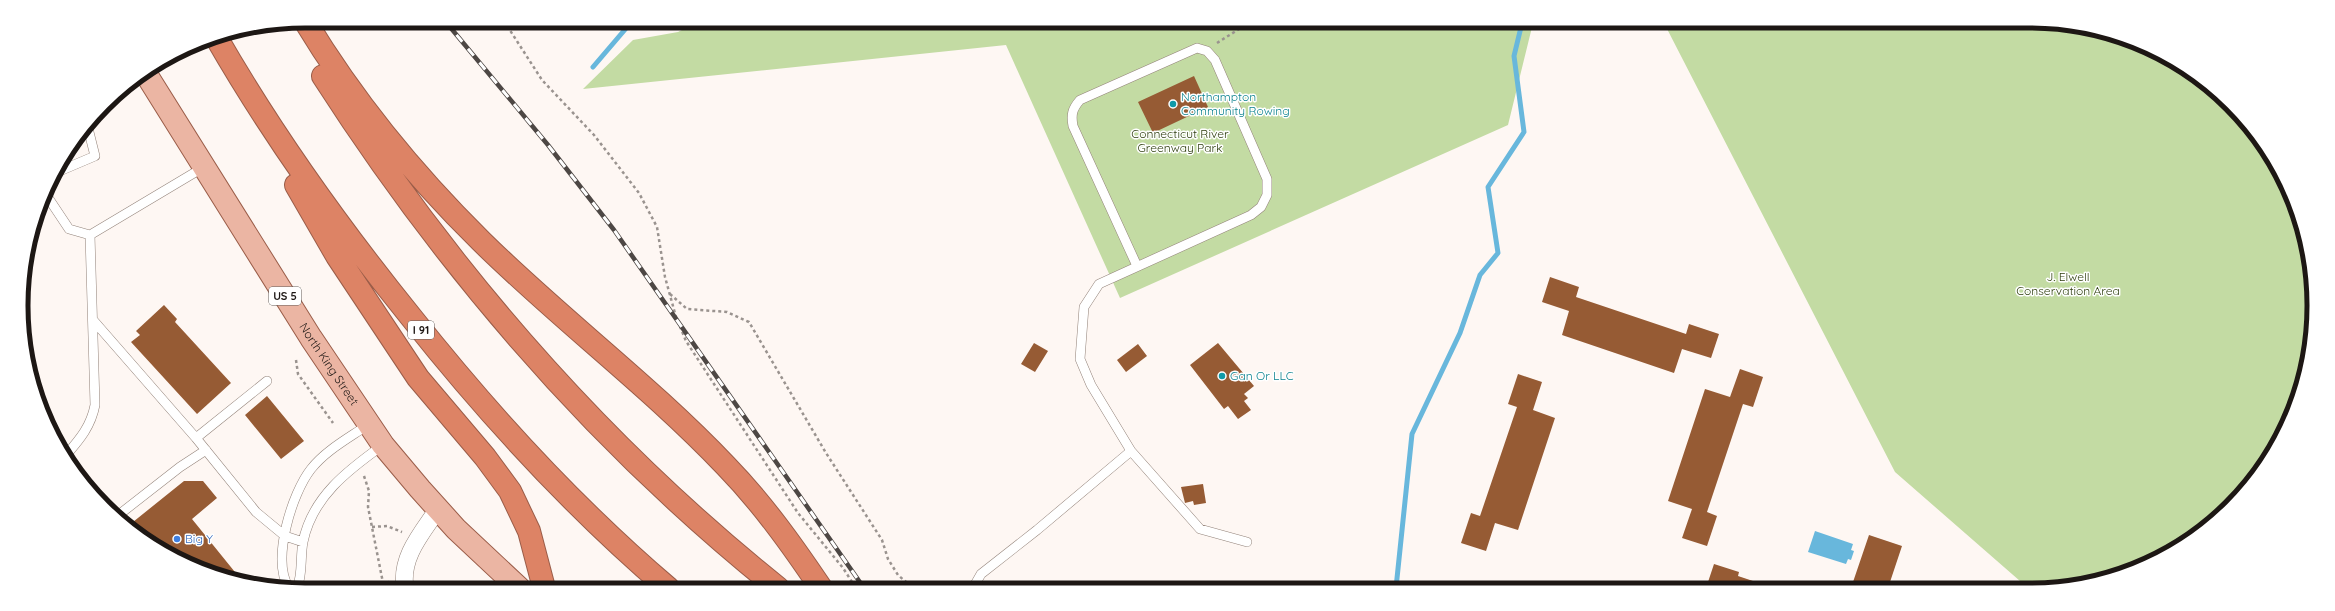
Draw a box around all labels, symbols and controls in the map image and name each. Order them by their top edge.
place label: Northampton Community Rowing [1181,89,1290,118]
marker: Northampton Community Rowing [1168,99,1178,109]
park label: Connecticut River Greenway Park [1131,126,1229,155]
park label: J. Elwell Conservation Area [2016,269,2120,298]
road number: US 5 [269,287,301,305]
street label: North King Street [296,320,362,408]
road number: I 91 [408,321,434,339]
place label: Gan Or LLC [1230,368,1294,383]
marker: Gan Or LLC [1217,371,1227,381]
place label: Big Y [185,531,213,546]
marker: Big Y [172,534,182,544]

